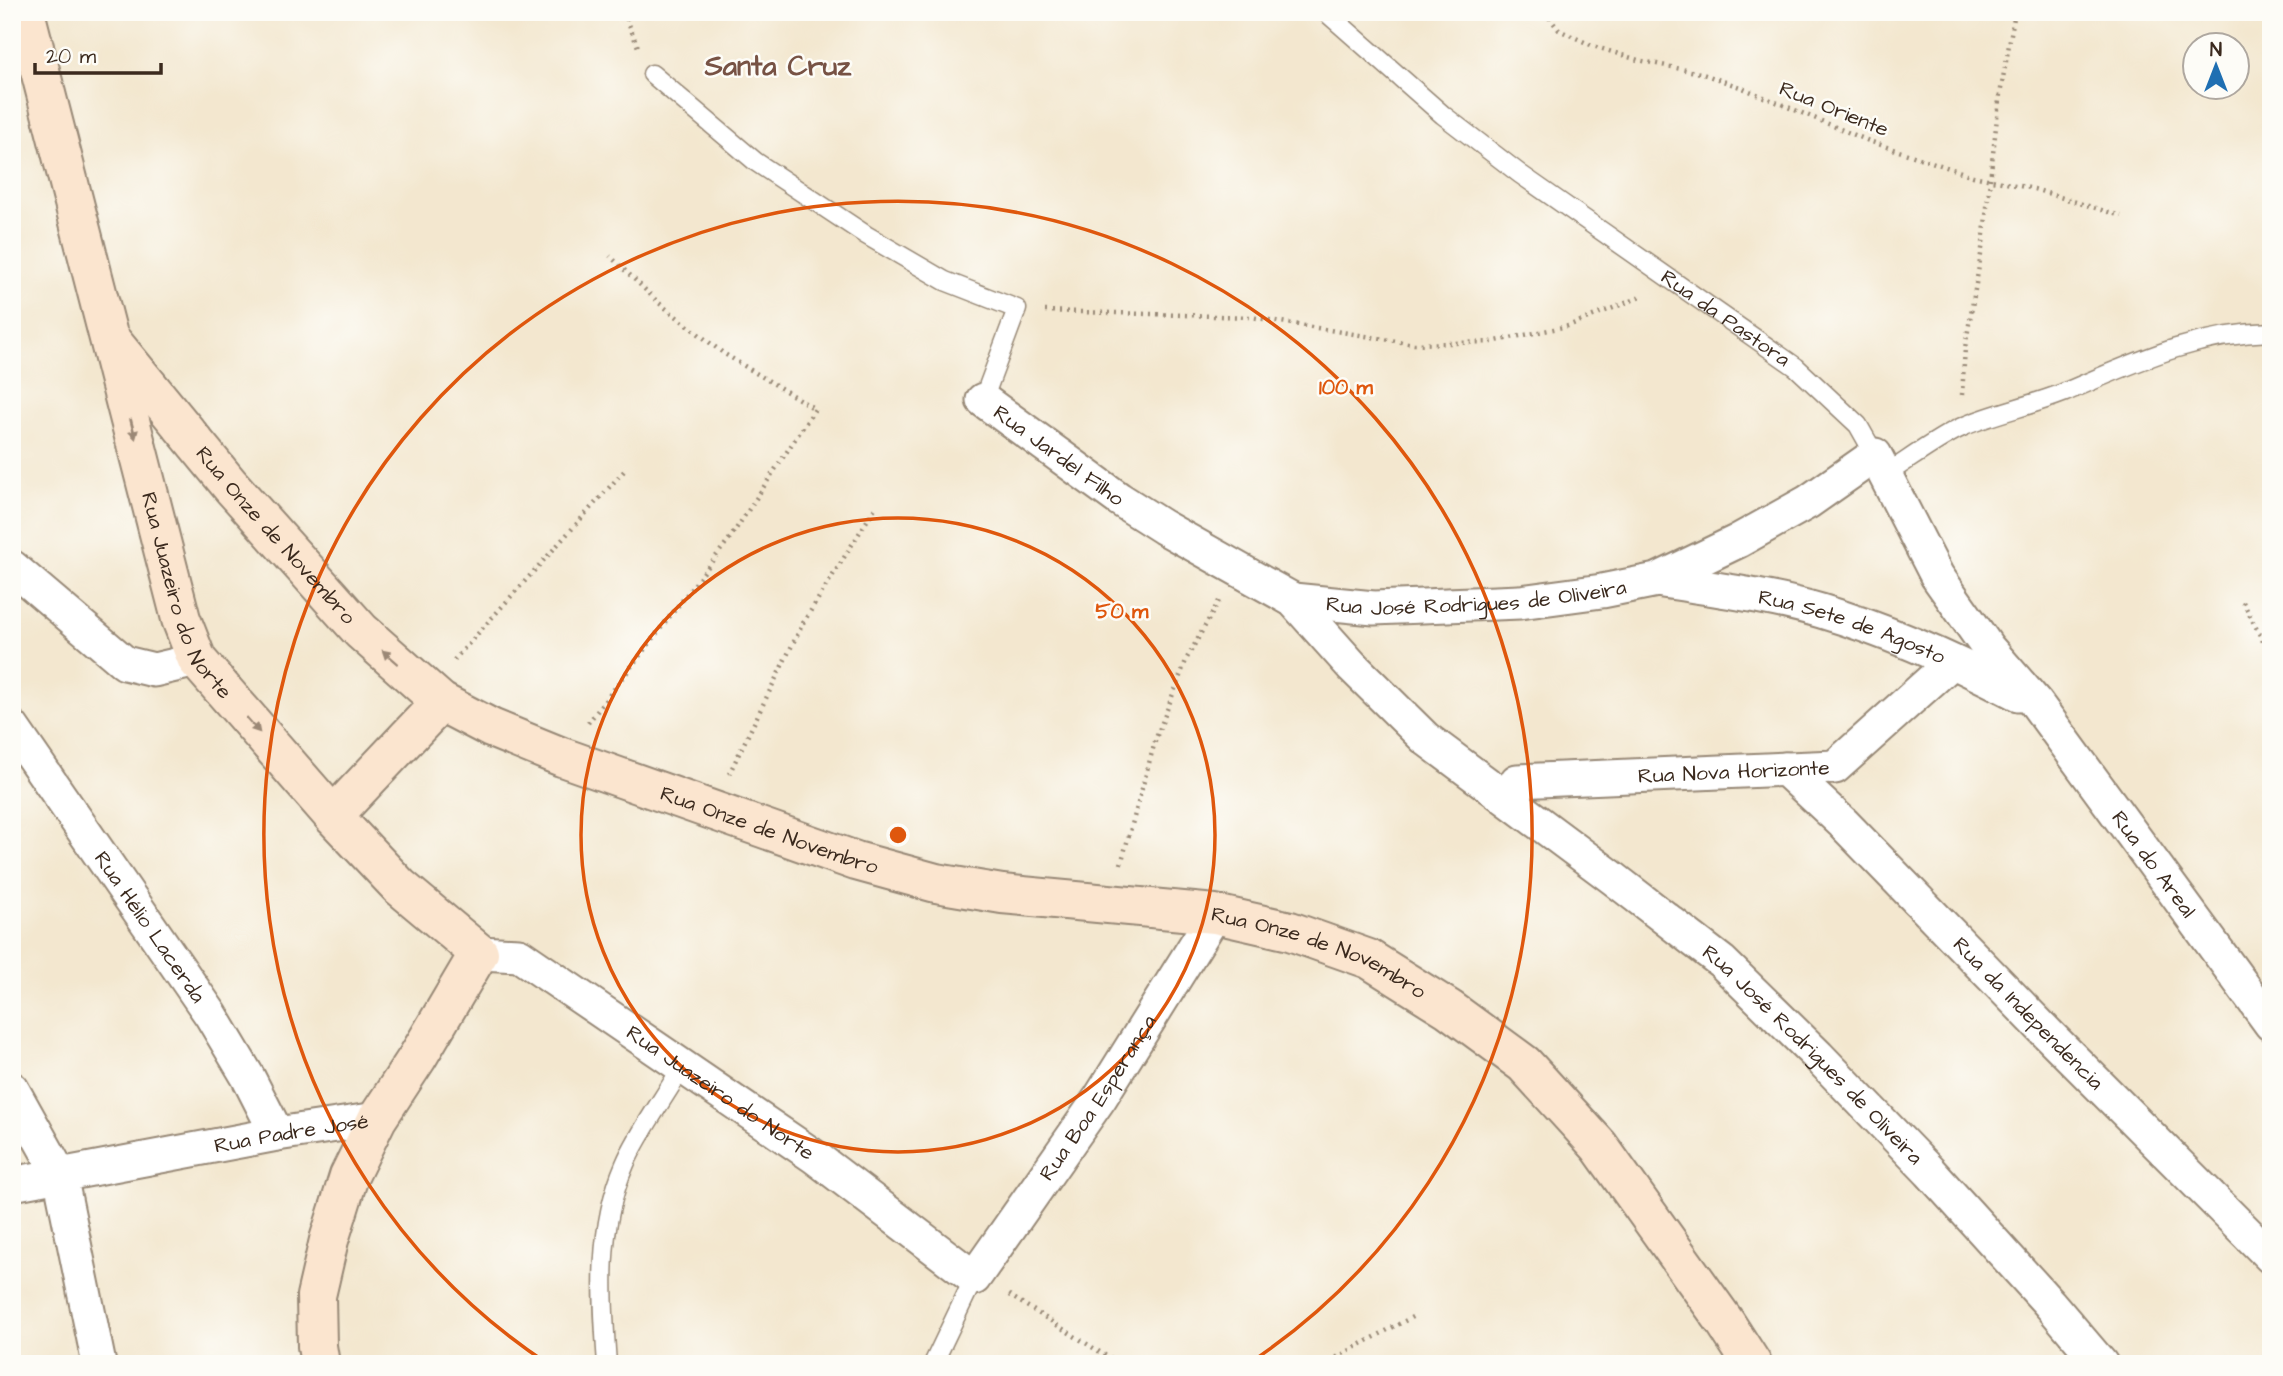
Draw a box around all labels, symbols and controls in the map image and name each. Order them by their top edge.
scale bar [35,32,161,76]
north arrow [2182,32,2252,102]
text: N [2210,37,2222,64]
text: 20 m [46,42,97,71]
district label: Santa Cruz [704,47,852,86]
street label: Rua Oriente [1775,74,1893,144]
street label: Rua da Pastora [1655,263,1797,373]
text: 100 m [1319,373,1374,402]
street label: Rua Jardel Filho [988,398,1130,513]
one-way arrow [128,418,139,440]
street label: Rua Onze de Novembro [189,440,363,631]
street label: Rua Juazeiro do Norte [134,489,239,705]
street label: Rua José Rodrigues de Oliveira [1325,572,1629,623]
street label: Rua Sete de Agosto [1756,582,1950,671]
text: 50 m [1096,597,1149,626]
one-way arrow [381,649,399,665]
one-way arrow [245,716,260,733]
street label: Rua Nova Horizonte [1637,753,1830,790]
street label: Rua Onze de Novembro [657,778,882,881]
street label: Rua do Areal [2105,805,2203,924]
centre of rings [886,823,910,847]
street label: Rua Hélio Lacerda [87,845,213,1009]
street label: Rua Onze de Novembro [1209,899,1432,1006]
street label: Rua da Independencia [1947,930,2110,1096]
street label: Rua José Rodrigues de Oliveira [1696,938,1930,1171]
street label: Rua Boa Esperança [1032,1009,1163,1186]
street label: Rua Juazeiro do Norte [621,1018,820,1167]
street label: Rua Padre José [212,1106,370,1160]

